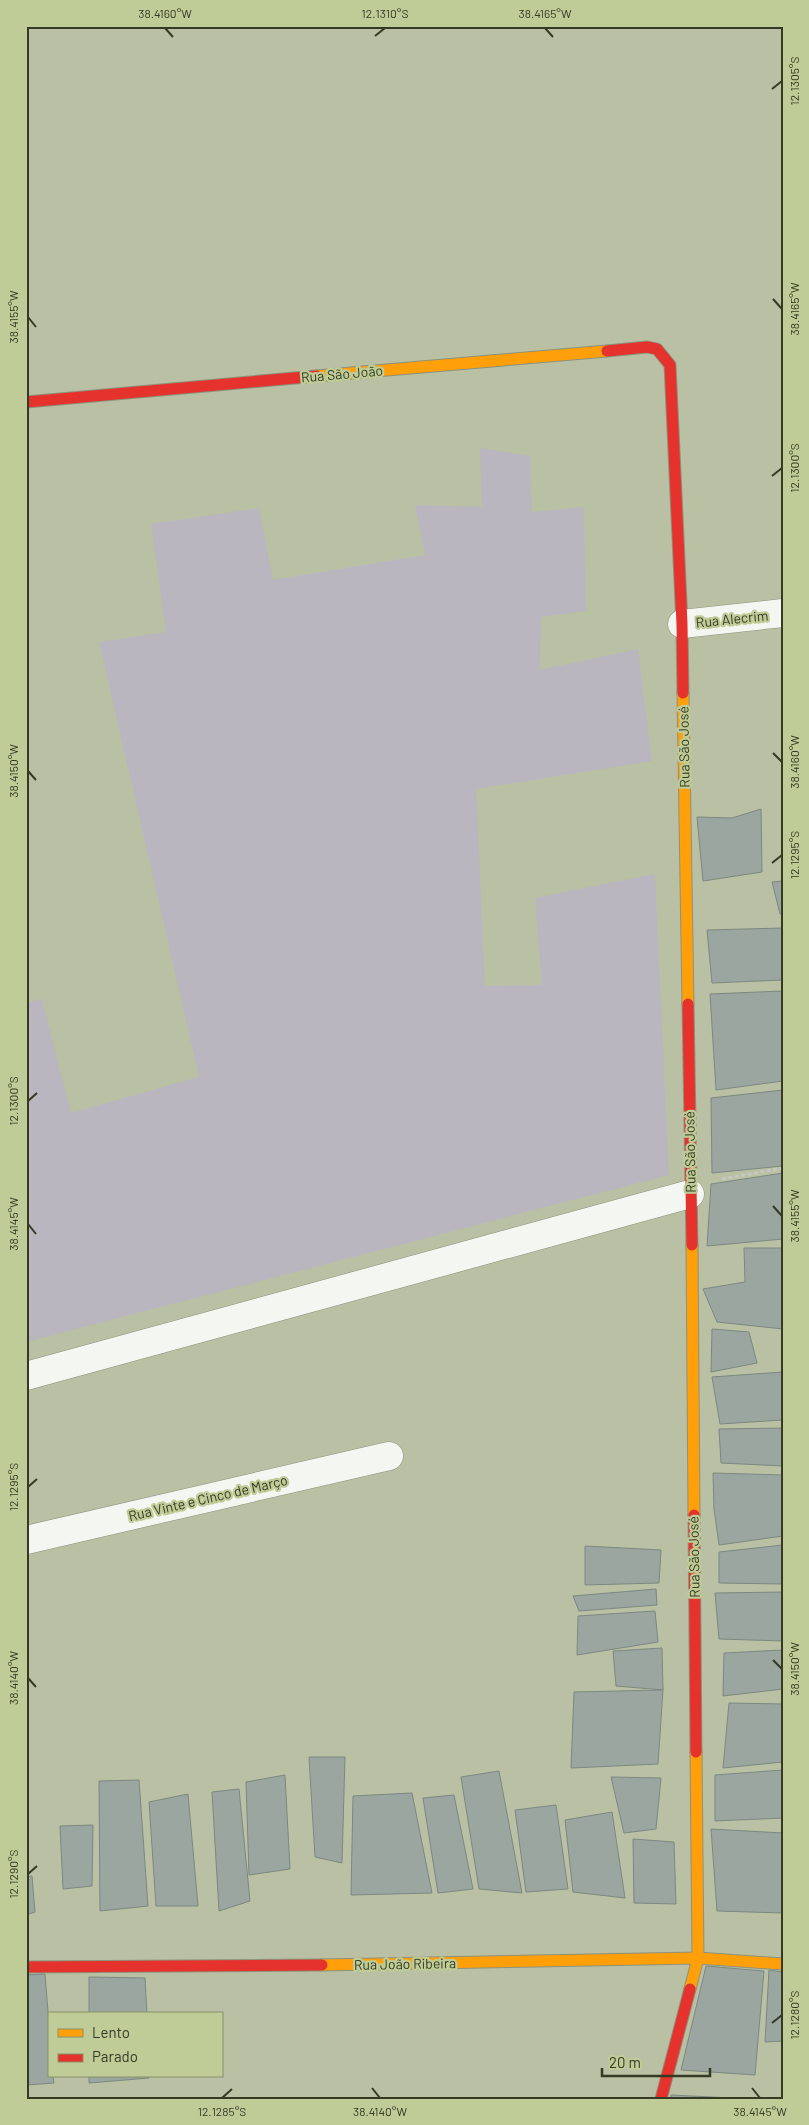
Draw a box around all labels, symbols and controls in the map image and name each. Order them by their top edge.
text: 38.4160°W [138,6,192,20]
text: 12.1310°S [362,6,408,20]
text: 38.4165°W [519,6,572,20]
text: 12.1305°S [787,57,801,105]
text: 38.4165°W [787,282,801,335]
text: 38.4155°W [6,290,20,343]
street label: Rua São João [300,361,384,386]
text: 12.1300°S [787,443,801,493]
street label: Rua Alecrim [695,606,769,631]
street label: Rua São José [674,706,693,788]
text: 38.4160°W [787,735,801,789]
text: 38.4150°W [6,744,20,798]
text: 12.1295°S [787,831,801,879]
text: 12.1300°S [6,1076,20,1126]
street label: Rua São José [680,1111,699,1193]
text: 38.4155°W [787,1189,801,1242]
text: 38.4145°W [6,1197,20,1251]
text: 12.1295°S [6,1463,20,1511]
street label: Rua Vinte e Cinco de Março [127,1471,289,1524]
street label: Rua São José [684,1516,703,1598]
text: 38.4150°W [787,1642,801,1696]
text: 38.4140°W [6,1651,20,1705]
text: 12.1290°S [6,1849,20,1899]
street label: Rua João Ribeira [354,1954,456,1973]
text: 12.1280°S [787,1990,801,2040]
legend [48,2012,222,2078]
text: Lento [92,2023,130,2041]
scale bar [602,2045,709,2077]
text: Parado [92,2047,138,2065]
text: 20 m [609,2053,641,2071]
text: 12.1285°S [198,2104,246,2118]
text: 38.4140°W [353,2104,407,2118]
text: 38.4145°W [733,2104,787,2118]

